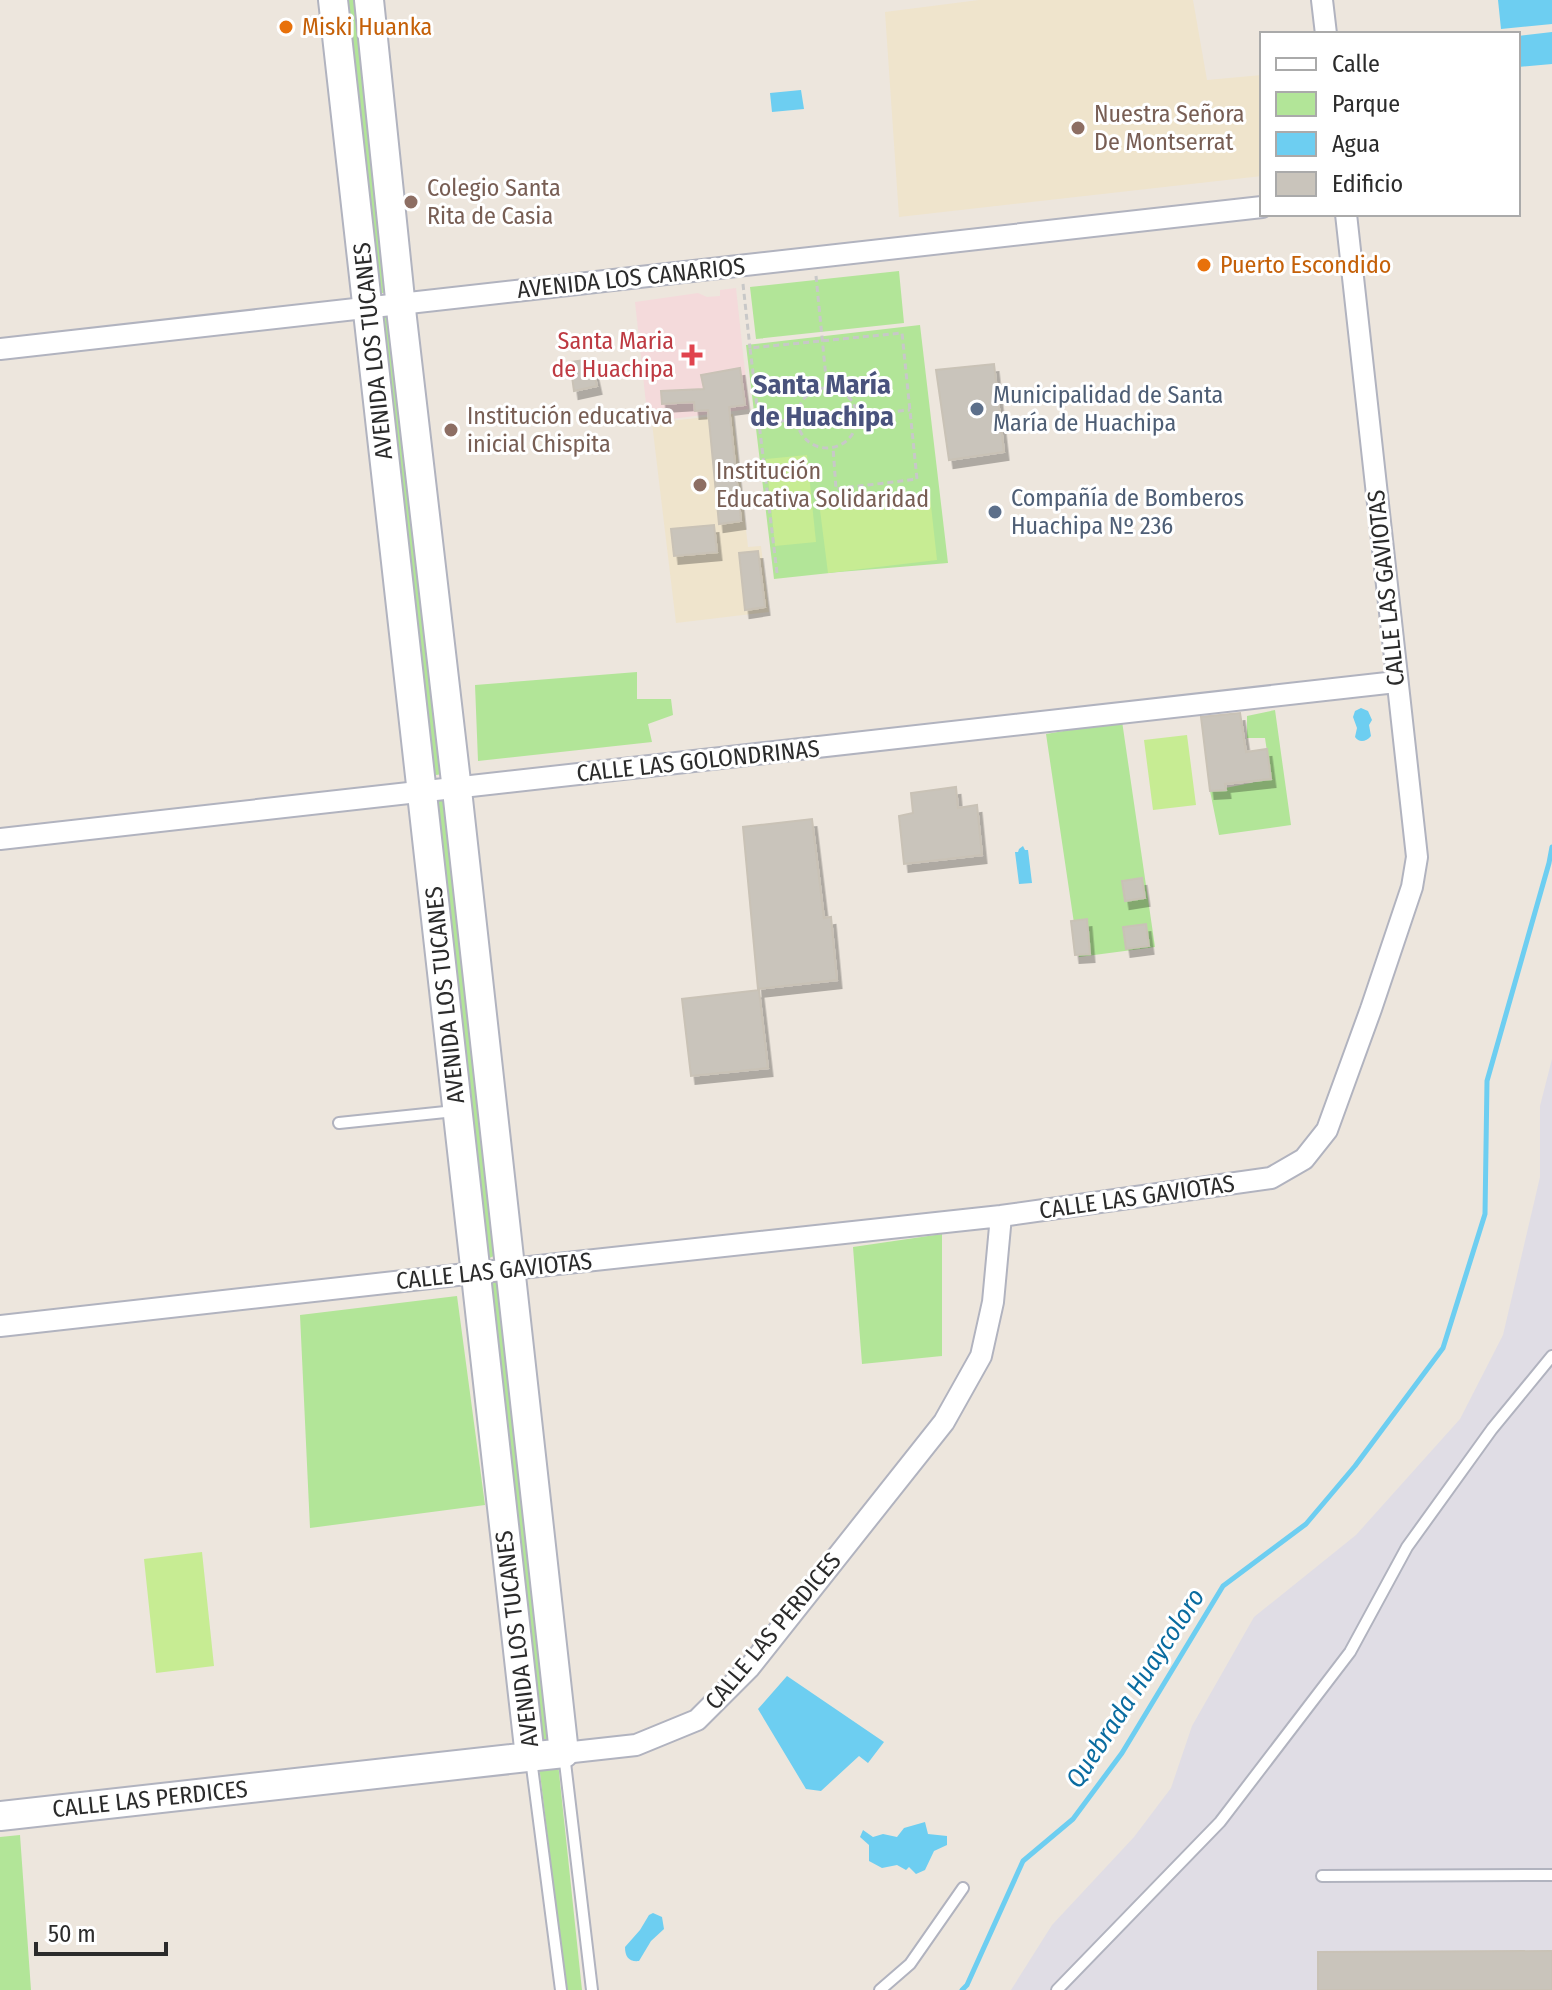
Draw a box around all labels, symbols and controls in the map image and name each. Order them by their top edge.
place label: Miski Huanka [302,13,432,41]
marker: Miski Huanka [277,18,295,36]
legend [1260,32,1520,216]
text: Calle [1332,50,1380,78]
text: Parque [1332,90,1400,118]
place label: Nuestra Señora De Montserrat [1094,100,1245,156]
marker: Nuestra Señora De Montserrat [1069,119,1087,137]
text: Agua [1332,130,1380,158]
text: Edificio [1332,170,1403,198]
place label: Colegio Santa Rita de Casia [427,174,561,230]
marker: Colegio Santa Rita de Casia [402,193,420,211]
street label: AVENIDA LOS TUCANES [348,241,398,461]
place label: Puerto Escondido [1220,251,1391,279]
street label: AVENIDA LOS CANARIOS [516,252,746,304]
marker: Puerto Escondido [1195,256,1213,274]
place label: Santa Maria de Huachipa [552,327,674,383]
marker: Santa Maria de Huachipa [681,344,703,366]
district label: Santa María de Huachipa [750,368,894,433]
place label: Municipalidad de Santa María de Huachipa [993,381,1223,437]
marker: Municipalidad de Santa María de Huachipa [968,400,986,418]
place label: Institución educativa inicial Chispita [467,402,673,458]
marker: Institución educativa inicial Chispita [442,421,460,439]
place label: Institución Educativa Solidaridad [716,457,929,513]
marker: Institución Educativa Solidaridad [691,476,709,494]
place label: Compañía de Bomberos Huachipa Nº 236 [1011,484,1244,540]
street label: CALLE LAS GAVIOTAS [1362,489,1410,687]
marker: Compañía de Bomberos Huachipa Nº 236 [986,503,1004,521]
street label: CALLE LAS GOLONDRINAS [575,734,821,788]
street label: AVENIDA LOS TUCANES [420,885,470,1105]
street label: CALLE LAS GAVIOTAS [1038,1169,1236,1225]
street label: CALLE LAS GAVIOTAS [395,1247,593,1295]
street label: AVENIDA LOS TUCANES [490,1529,544,1749]
street label: CALLE LAS PERDICES [699,1547,847,1715]
water label: Quebrada Huaycoloro [1059,1583,1211,1794]
street label: CALLE LAS PERDICES [51,1775,249,1823]
scale bar [36,1906,166,1956]
text: 50 m [48,1920,96,1948]

